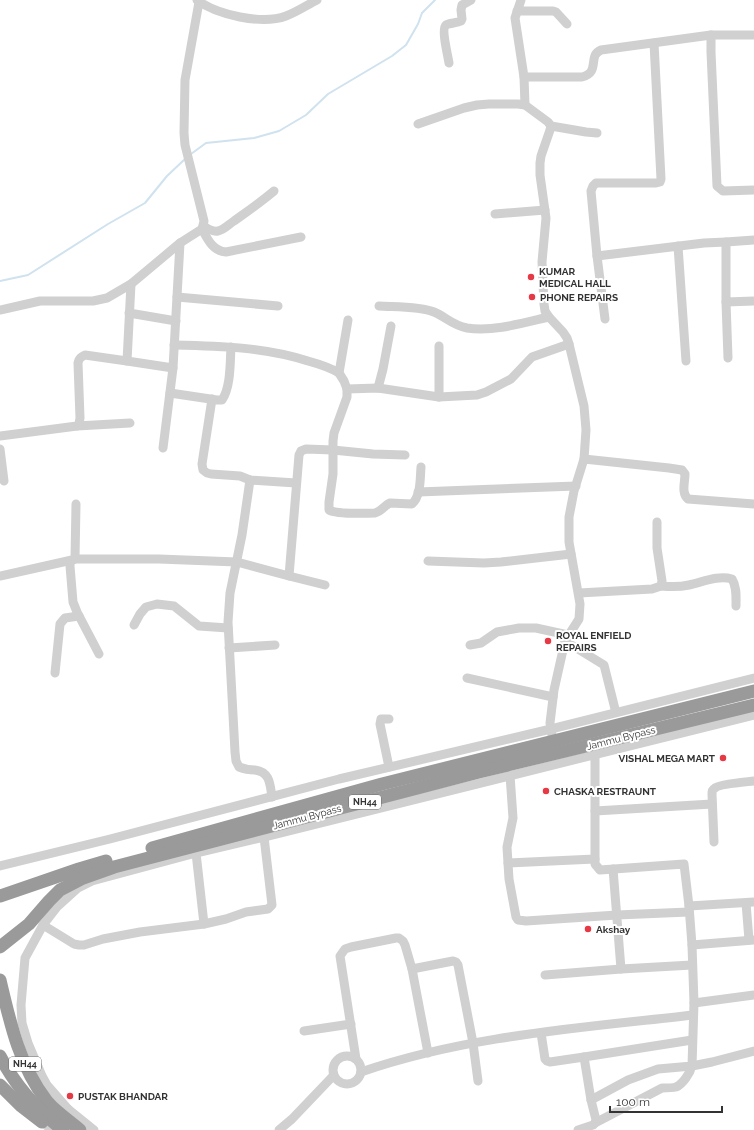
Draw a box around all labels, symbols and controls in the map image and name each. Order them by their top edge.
place label: KUMAR MEDICAL HALL [539,266,611,289]
marker: KUMAR MEDICAL HALL [526,272,536,282]
marker: PHONE REPAIRS [527,292,537,302]
place label: PHONE REPAIRS [540,292,618,303]
place label: ROYAL ENFIELD REPAIRS [556,630,631,653]
marker: ROYAL ENFIELD REPAIRS [543,636,553,646]
street label: Jammu Bypass [586,724,657,752]
place label: VISHAL MEGA MART [618,753,716,764]
marker: VISHAL MEGA MART [718,753,728,763]
marker: CHASKA RESTRAUNT [541,786,551,796]
place label: CHASKA RESTRAUNT [554,786,657,797]
road number: NH44 [349,795,381,809]
street label: Jammu Bypass [272,803,343,831]
marker: Akshay [583,924,593,934]
place label: Akshay [596,924,631,935]
road number: NH44 [9,1057,41,1071]
scale bar [610,1088,722,1114]
marker: PUSTAK BHANDAR [65,1091,75,1101]
place label: PUSTAK BHANDAR [78,1091,168,1102]
text: 100 m [616,1095,650,1109]

